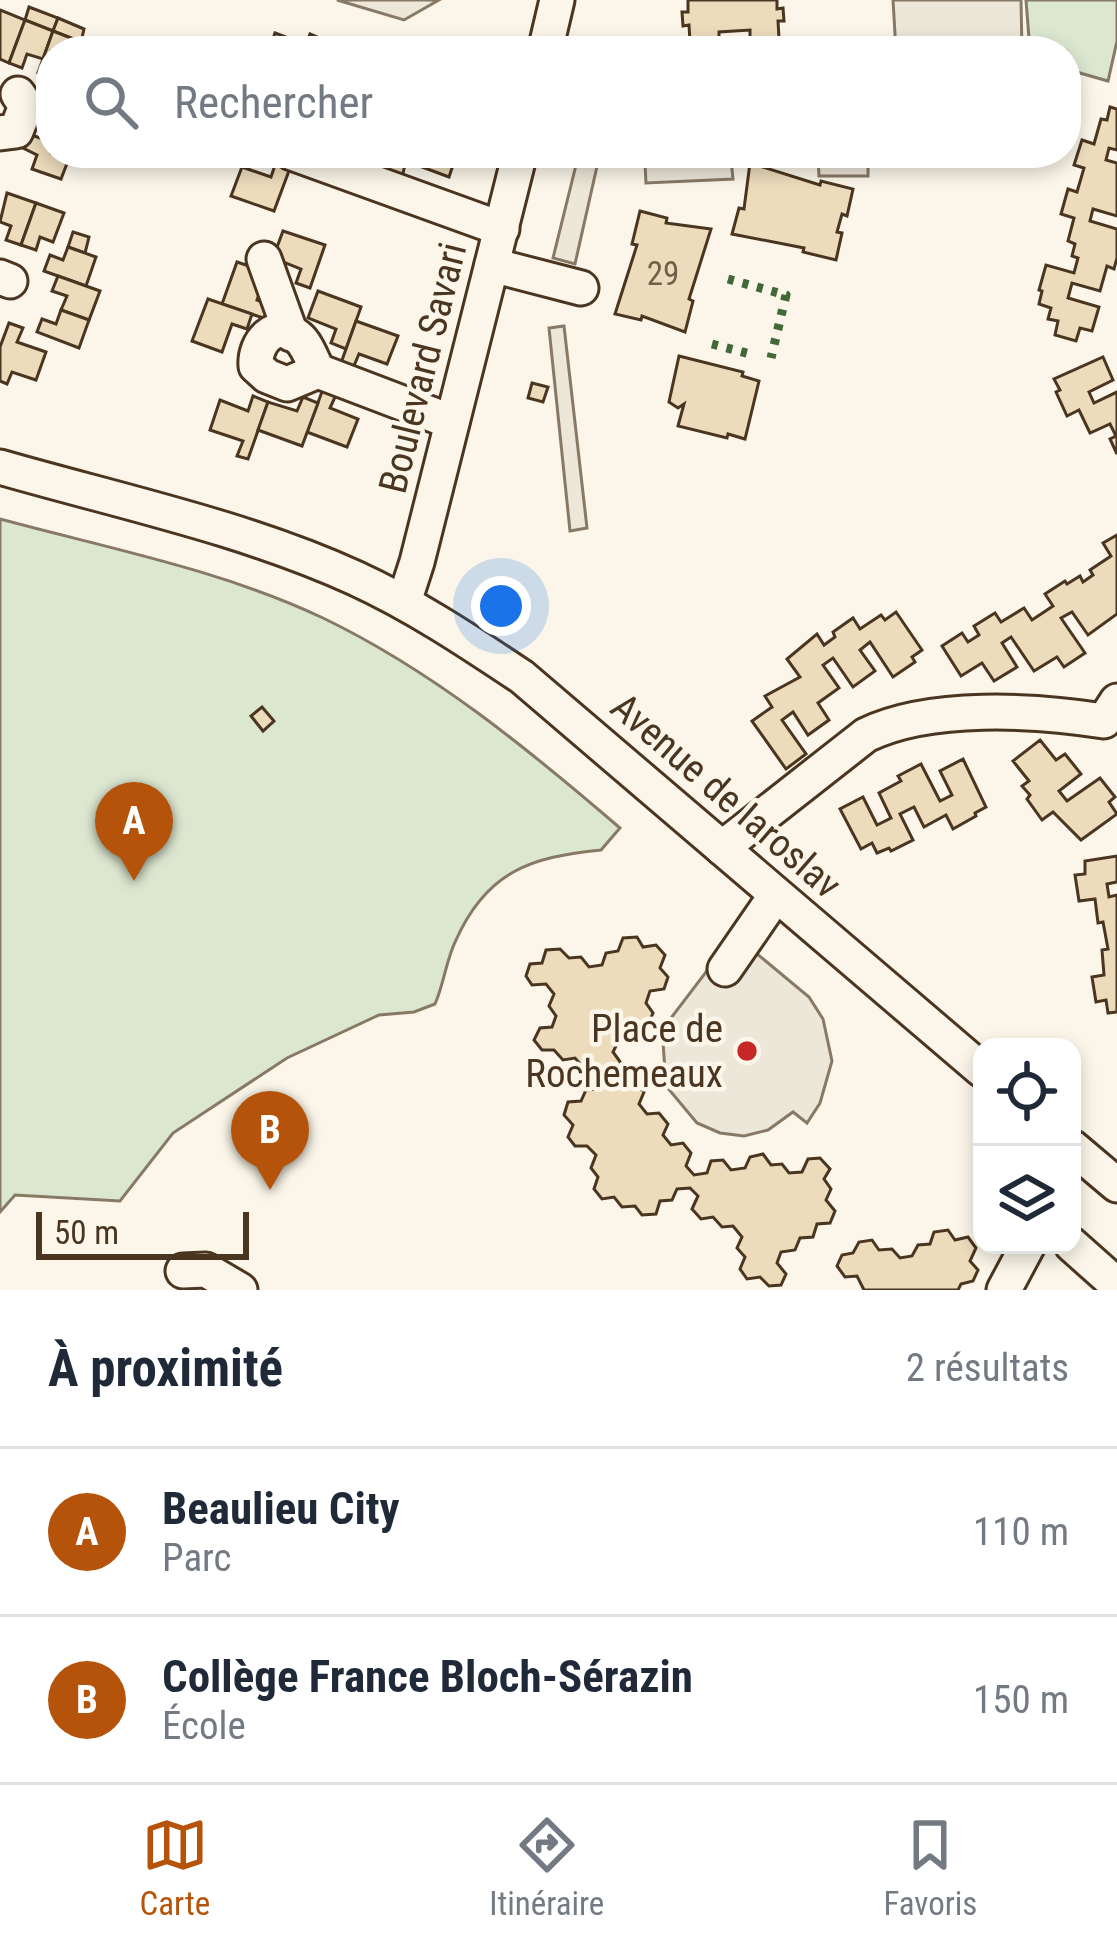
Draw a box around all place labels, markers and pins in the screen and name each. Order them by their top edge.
pin: A [95,782,173,881]
place label: Place de Rochemeaux [525,1006,723,1097]
marker: Place de Rochemeaux [734,1038,760,1064]
pin: B [231,1091,309,1190]

